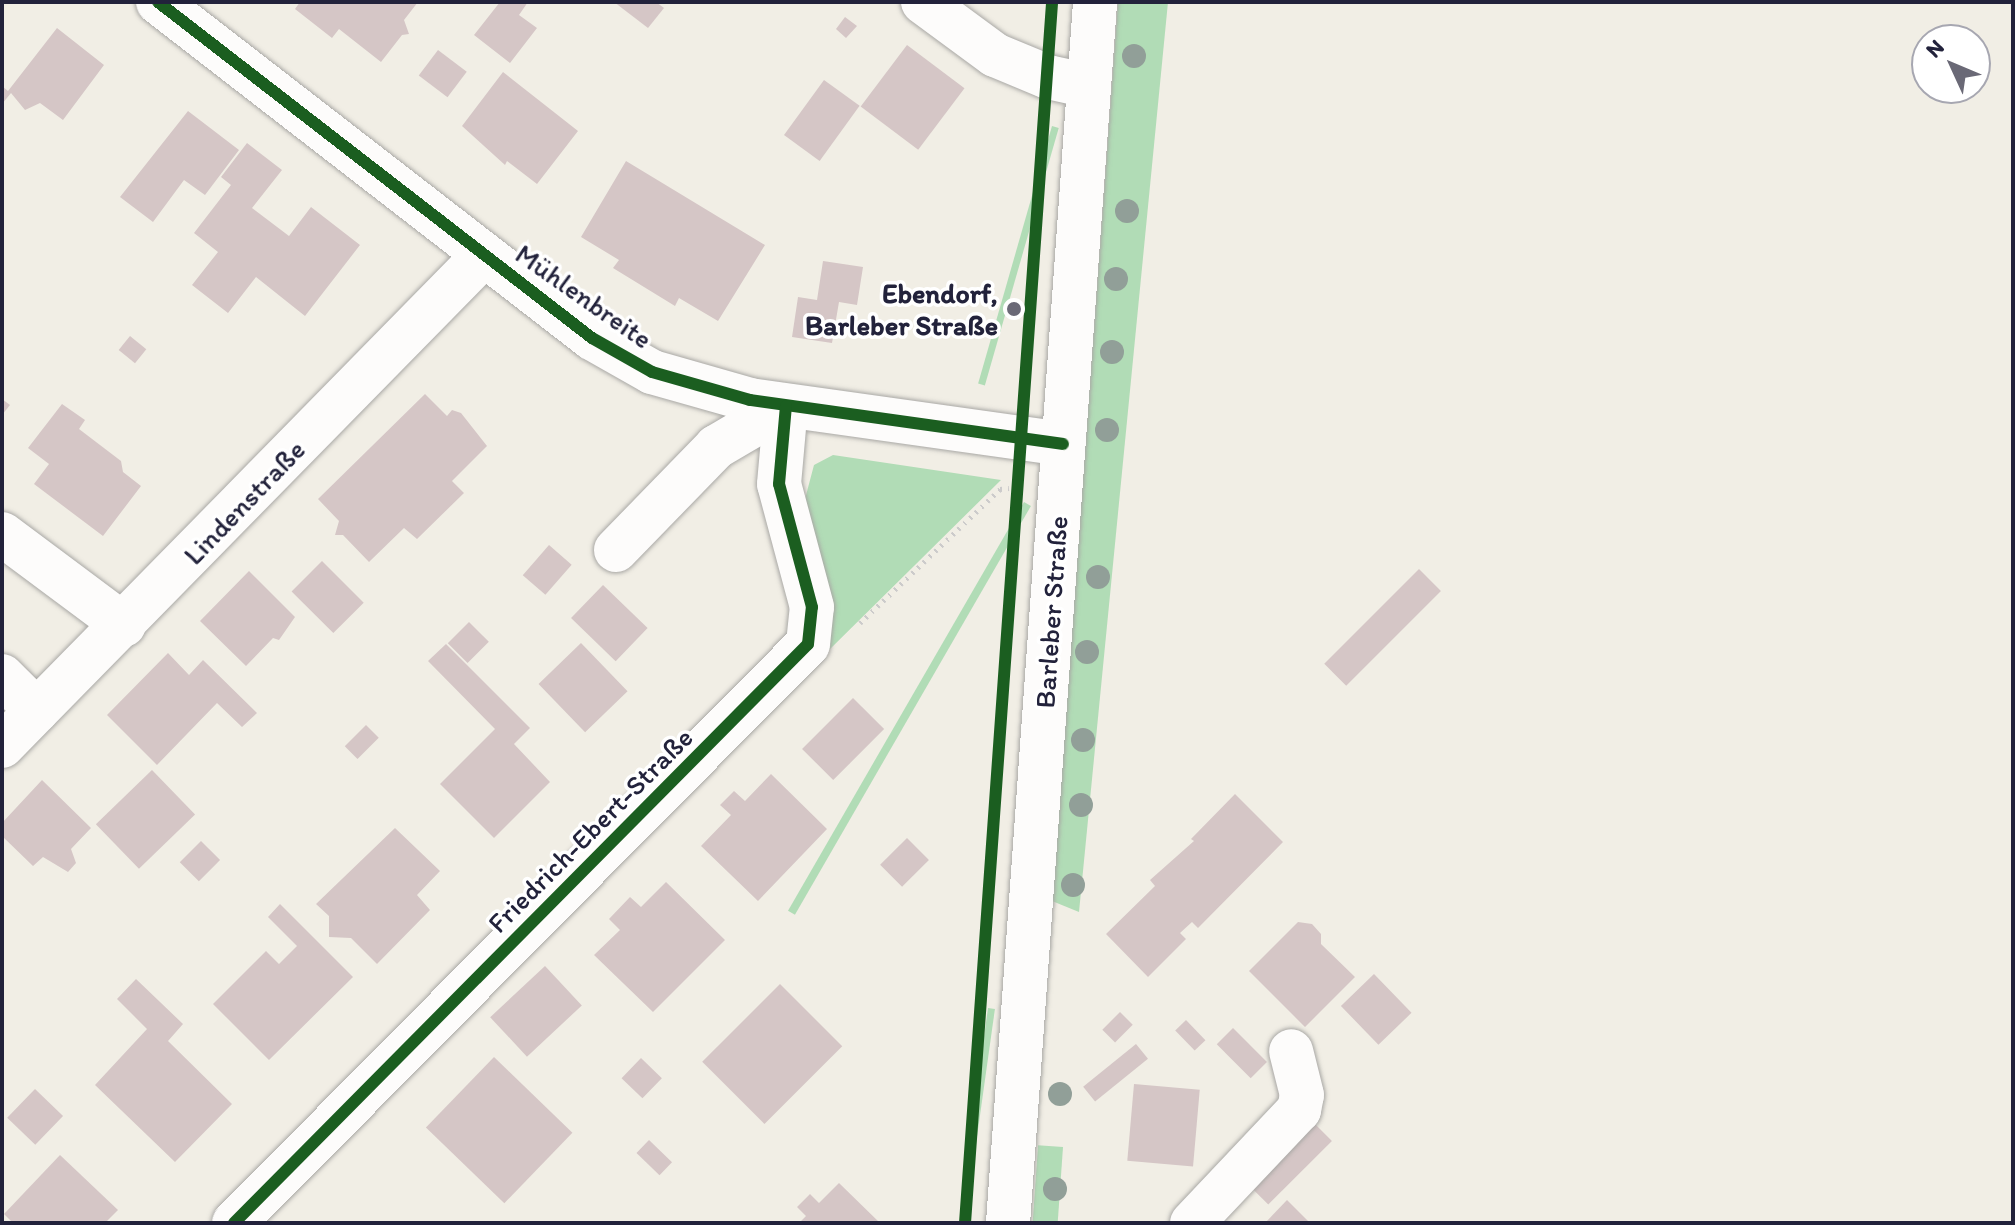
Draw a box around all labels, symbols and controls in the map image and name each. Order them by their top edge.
north arrow [1911,24,1991,104]
text: N [1920,34,1950,63]
street label: Mühlenbreite [509,237,659,355]
place label: Ebendorf, Barleber Straße [806,276,998,342]
marker: Ebendorf, Barleber Straße [1005,300,1023,318]
street label: Lindenstraße [176,433,312,571]
street label: Barleber Straße [1028,515,1074,709]
street label: Friedrich-Ebert-Straße [480,720,700,940]

